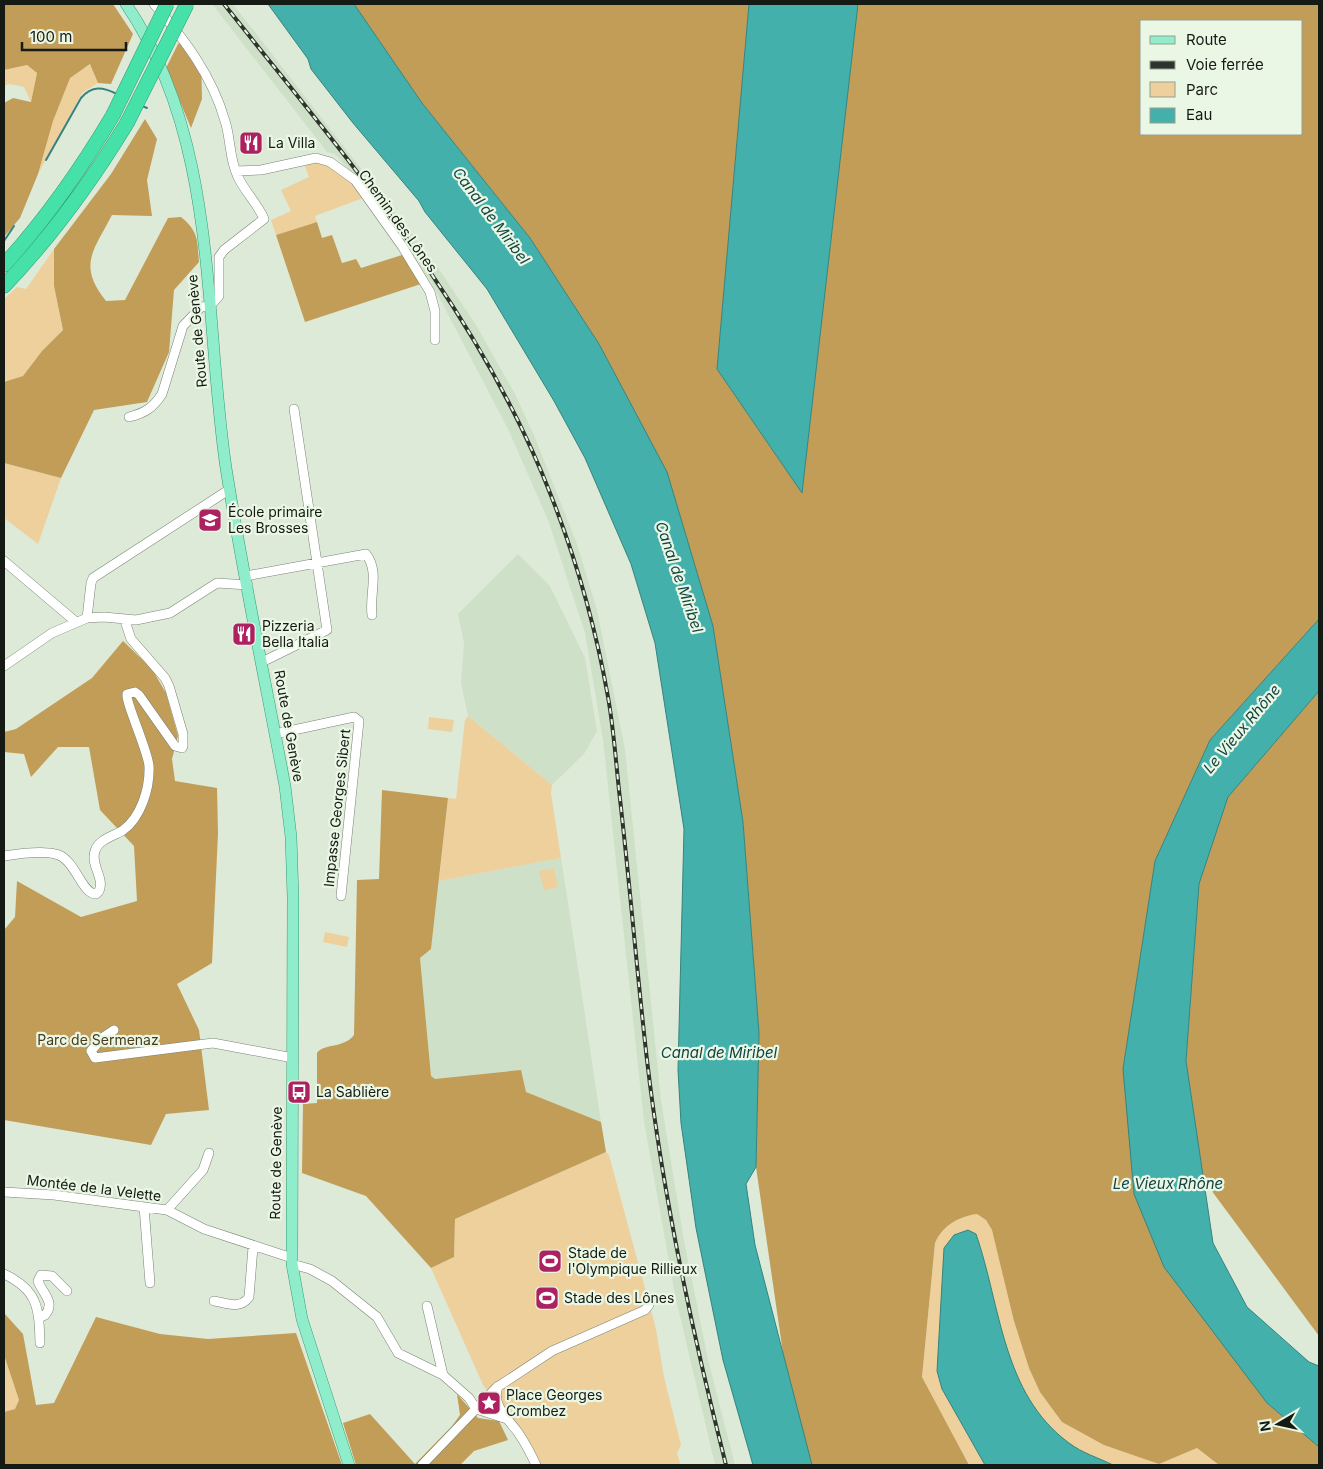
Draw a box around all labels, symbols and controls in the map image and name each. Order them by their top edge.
scale bar [22,20,126,52]
legend [1140,20,1303,135]
text: 100 m [30,27,72,46]
text: Route [1186,30,1227,49]
text: Voie ferrée [1186,55,1264,74]
text: Parc [1186,80,1218,99]
text: Eau [1186,105,1212,124]
restaurant icon: La Villa [238,130,264,156]
place label: La Villa [268,134,315,151]
water label: Canal de Miribel [449,164,534,268]
street label: Chemin des Lônes [355,166,441,275]
street label: Route de Genève [183,274,210,388]
place label: École primaire Les Brosses [228,503,322,536]
school or university icon: École primaire Les Brosses [197,507,223,533]
water label: Canal de Miribel [652,519,708,635]
place label: Pizzeria Bella Italia [262,617,329,650]
restaurant icon: Pizzeria Bella Italia [231,621,257,647]
street label: Route de Genève [271,669,308,783]
water label: Le Vieux Rhône [1199,680,1284,777]
street label: Impasse Georges Sibert [320,728,353,888]
park label: Parc de Sermenaz [37,1031,159,1048]
water label: Canal de Miribel [661,1043,778,1062]
bus stop icon: La Sablière [286,1079,312,1105]
place label: La Sablière [316,1083,389,1100]
street label: Route de Genève [266,1106,285,1220]
street label: Montée de la Velette [26,1171,162,1204]
water label: Le Vieux Rhône [1113,1174,1223,1193]
place label: Stade de l'Olympique Rillieux [568,1244,698,1277]
sports icon: Stade de l'Olympique Rillieux [537,1248,563,1274]
sports icon: Stade des Lônes [534,1285,560,1311]
place label: Stade des Lônes [564,1289,674,1306]
place label: Place Georges Crombez [506,1386,602,1419]
place icon: Place Georges Crombez [476,1390,502,1416]
north arrow [1253,1399,1303,1449]
text: N [1255,1420,1274,1433]

